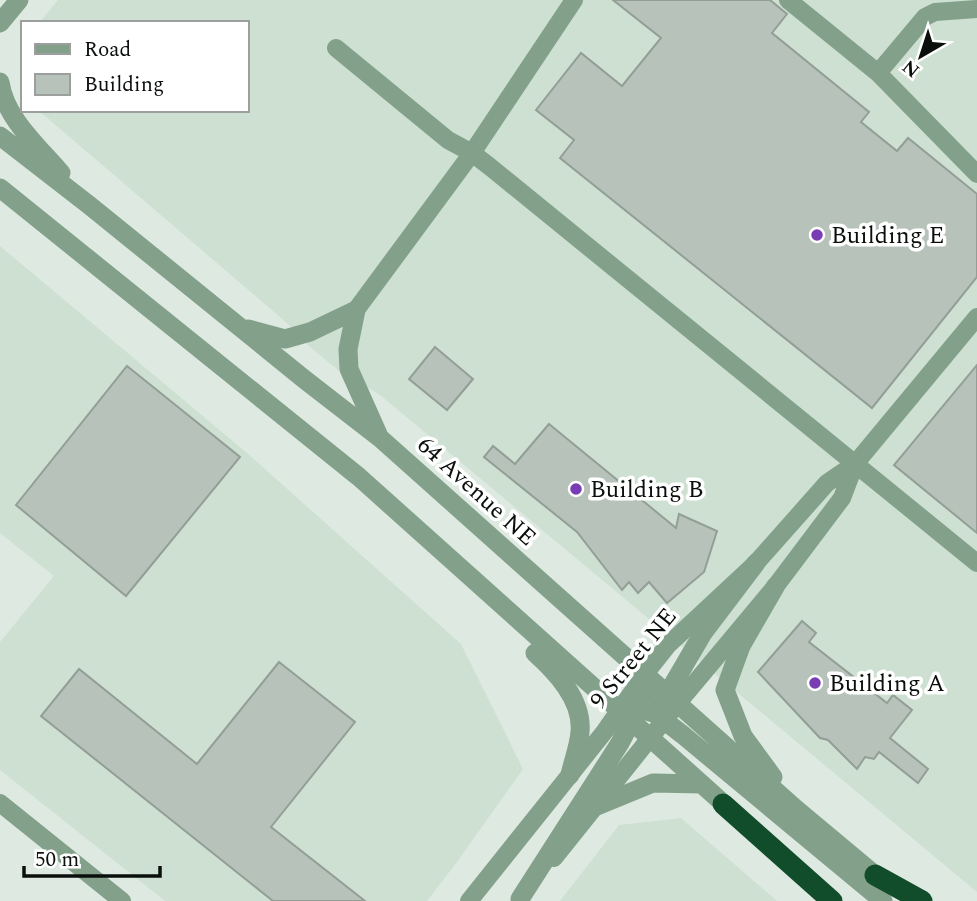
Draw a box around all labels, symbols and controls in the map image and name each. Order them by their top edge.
legend [21,21,248,112]
north arrow [886,21,956,91]
text: Road [84,34,131,66]
text: N [896,52,926,84]
text: Building [84,69,164,101]
place label: Building E [831,218,944,254]
marker: Building E [809,227,825,243]
street label: 64 Avenue NE [409,428,544,555]
place label: Building B [590,472,704,508]
marker: Building B [568,481,584,497]
street label: 9 Street NE [582,600,686,717]
place label: Building A [829,666,945,702]
marker: Building A [807,675,823,691]
scale bar [24,834,161,878]
text: 50 m [35,844,79,876]

